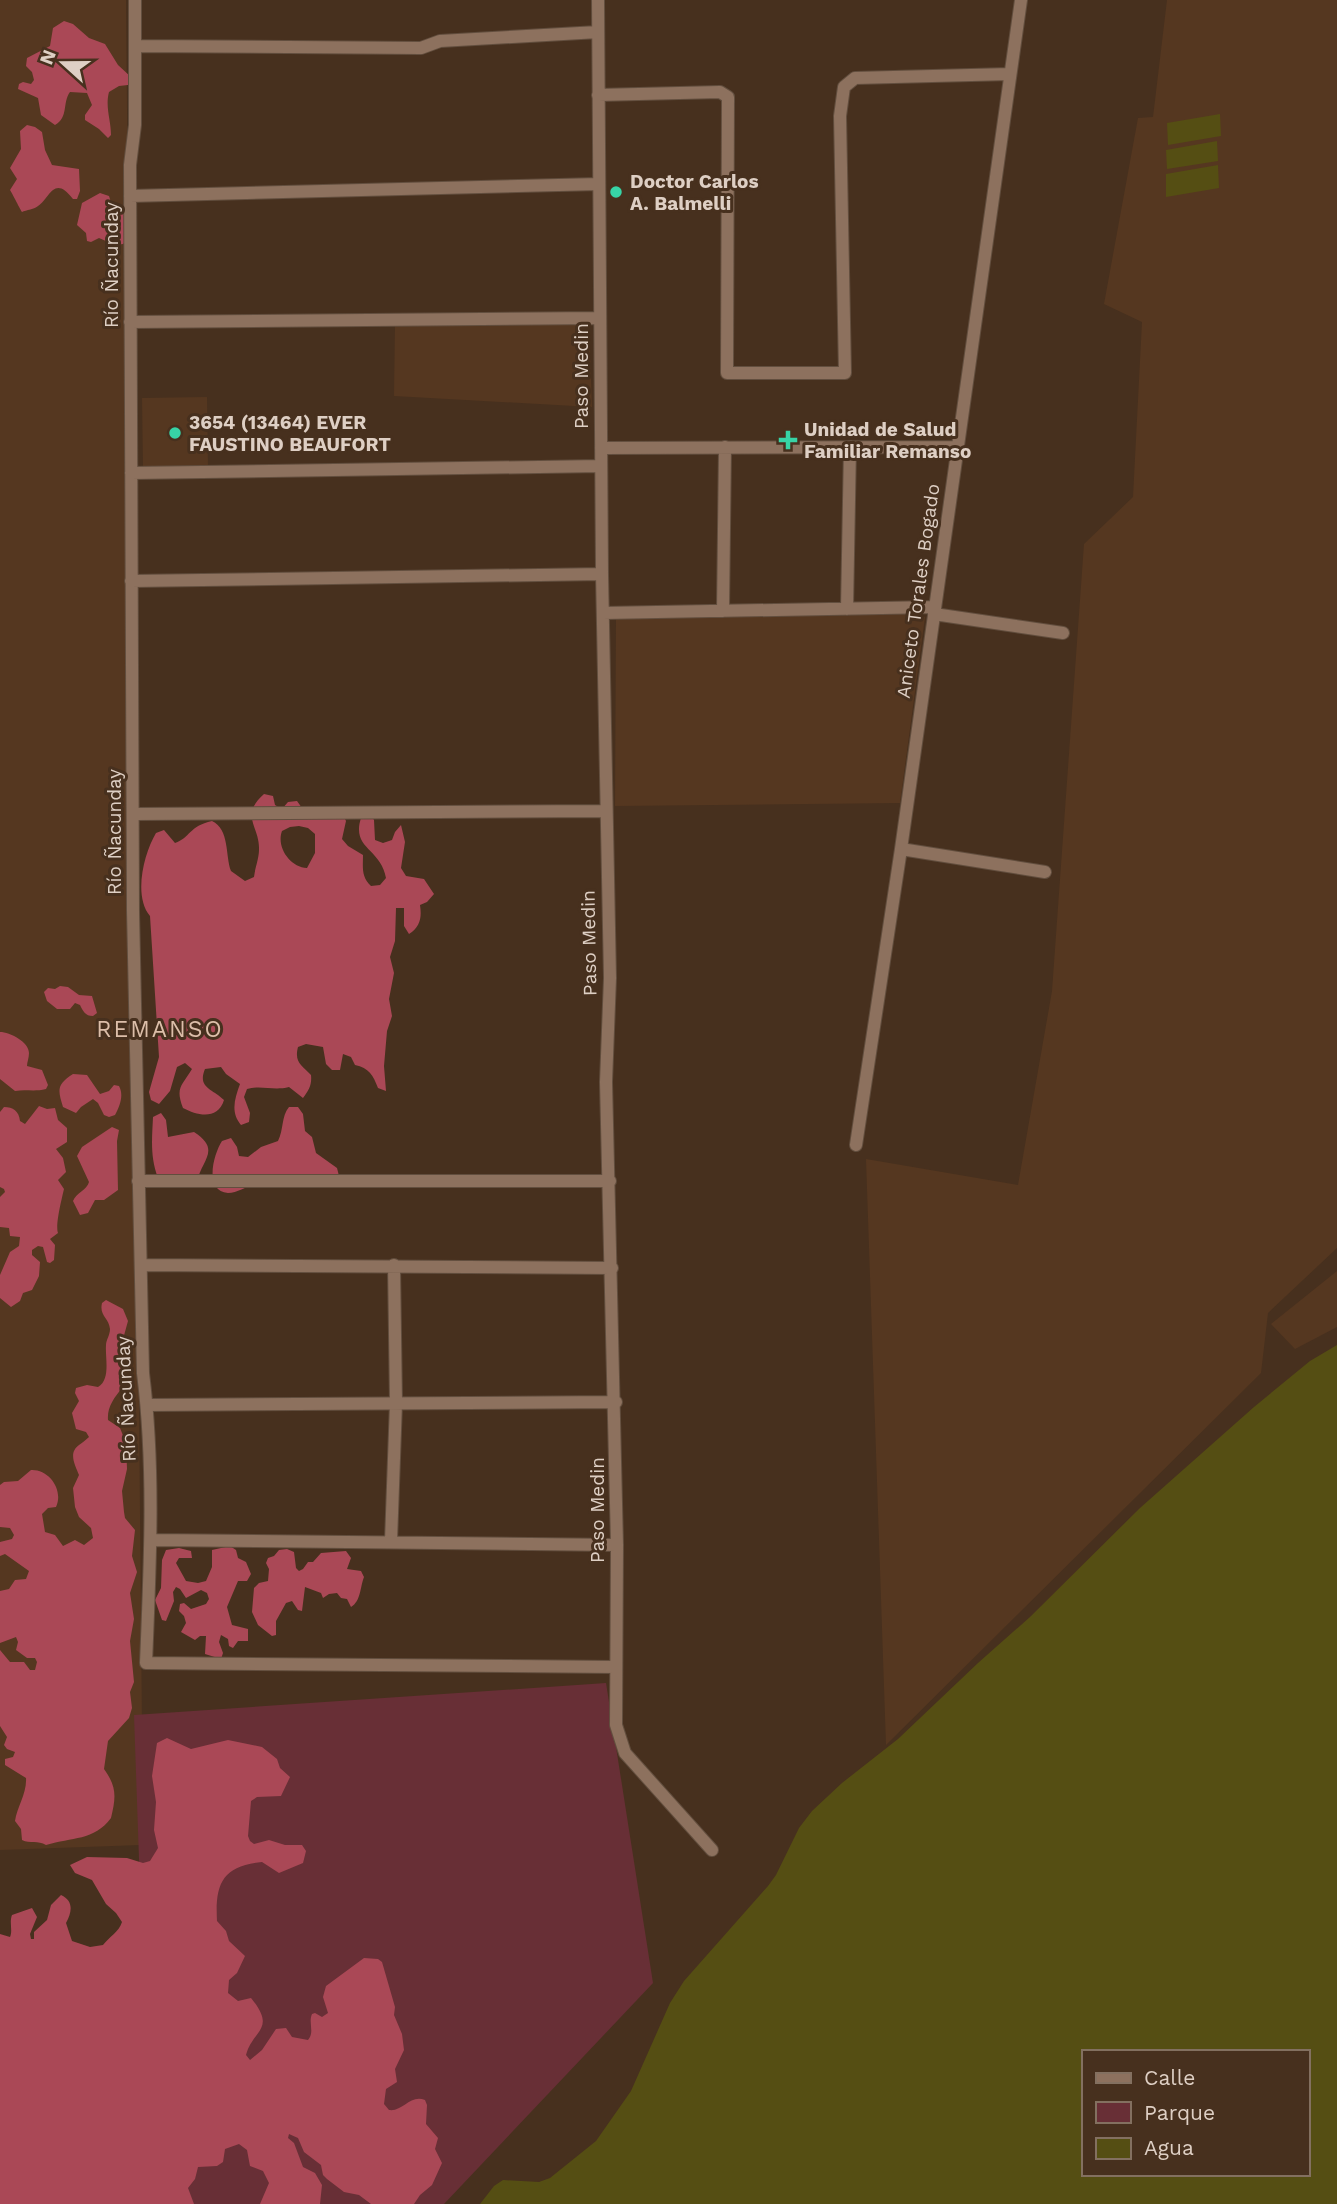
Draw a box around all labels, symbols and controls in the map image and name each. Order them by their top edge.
north arrow [28,28,98,98]
text: N [34,46,61,68]
place label: Doctor Carlos A. Balmelli [630,170,759,215]
marker: Doctor Carlos A. Balmelli [608,184,624,200]
street label: Río Ñacunday [100,202,123,328]
street label: Paso Medin [570,323,593,429]
place label: 3654 (13464) EVER FAUSTINO BEAUFORT [189,411,391,456]
place label: Unidad de Salud Familiar Remanso [804,418,971,463]
marker: 3654 (13464) EVER FAUSTINO BEAUFORT [167,425,183,441]
marker: Unidad de Salud Familiar Remanso [778,430,798,450]
street label: Aniceto Torales Bogado [892,482,944,700]
street label: Río Ñacunday [103,769,126,895]
street label: Paso Medin [577,890,601,996]
district label: REMANSO [96,1016,224,1043]
street label: Río Ñacunday [111,1335,141,1463]
street label: Paso Medin [586,1457,609,1563]
legend [1082,2050,1309,2176]
text: Calle [1144,2065,1195,2090]
text: Parque [1144,2100,1215,2125]
text: Agua [1144,2135,1194,2160]

